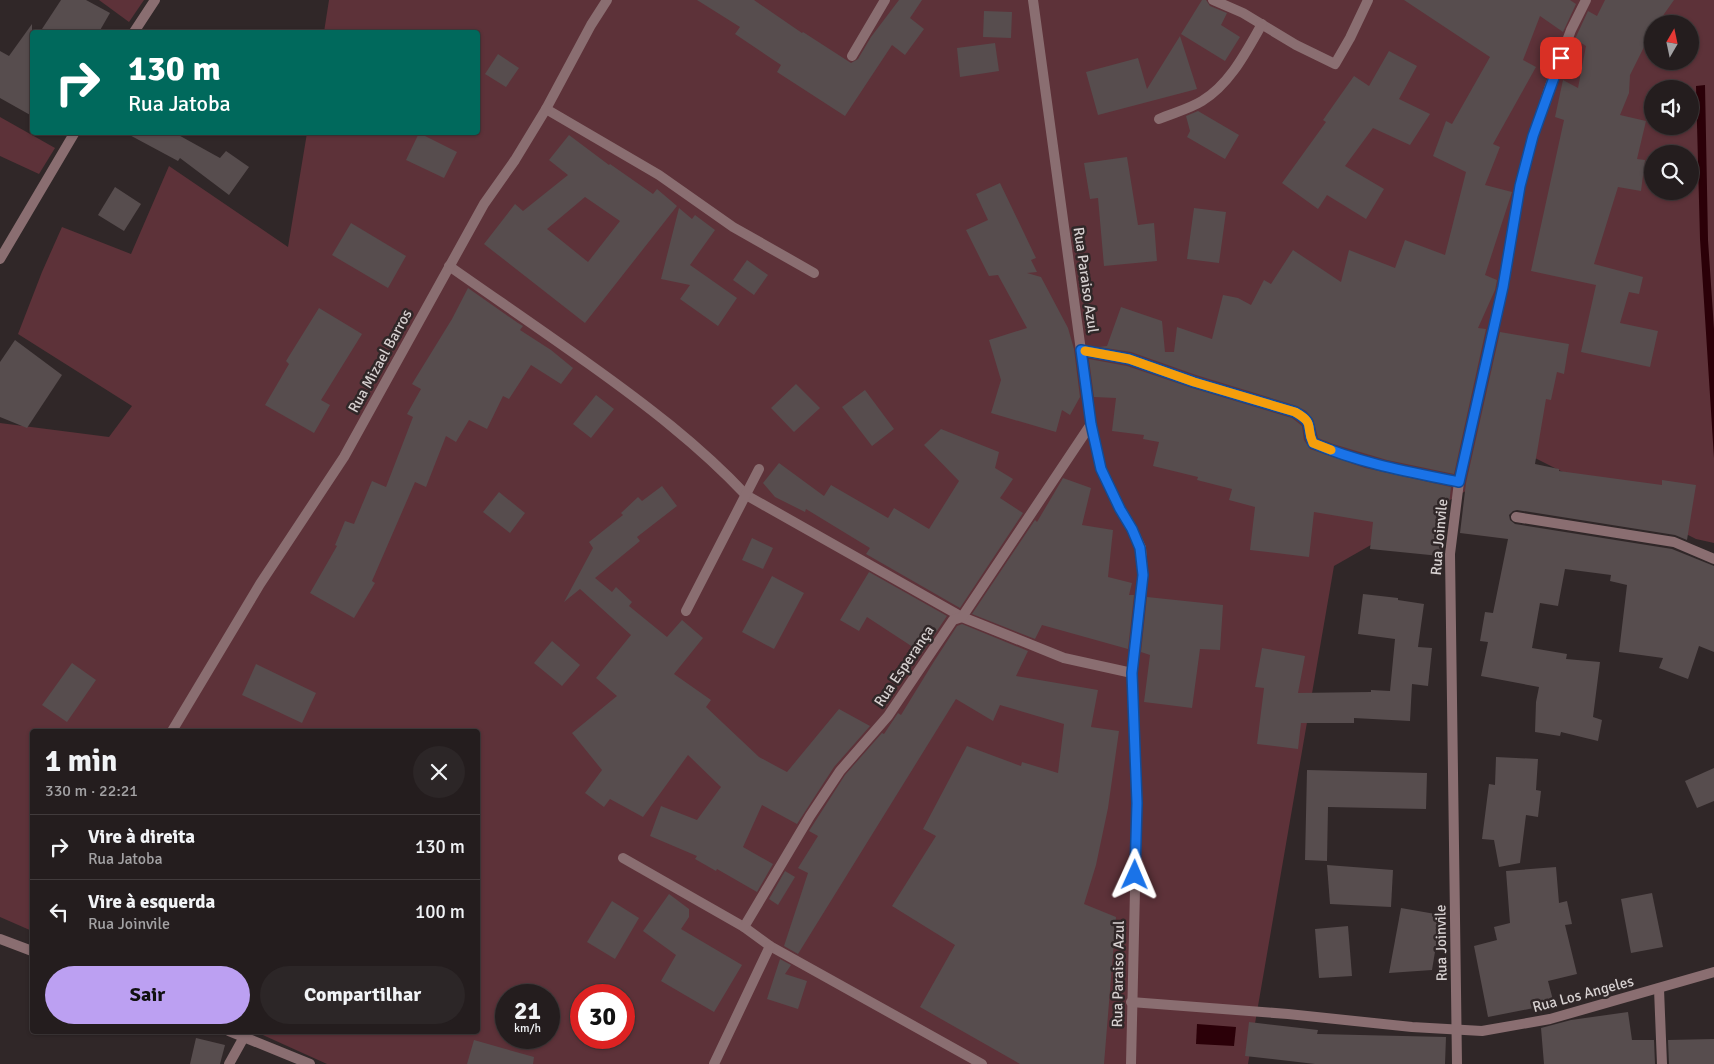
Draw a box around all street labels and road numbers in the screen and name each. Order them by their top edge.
street label: Rua Paraiso Azul [1070,226,1102,334]
street label: Rua Mizael Barros [344,306,416,416]
street label: Rua Joinvile [1427,498,1451,576]
street label: Rua Esperança [870,622,938,710]
street label: Rua Joinvile [1431,904,1451,982]
street label: Rua Paraiso Azul [1108,920,1128,1028]
street label: Rua Los Angeles [1530,972,1636,1016]

